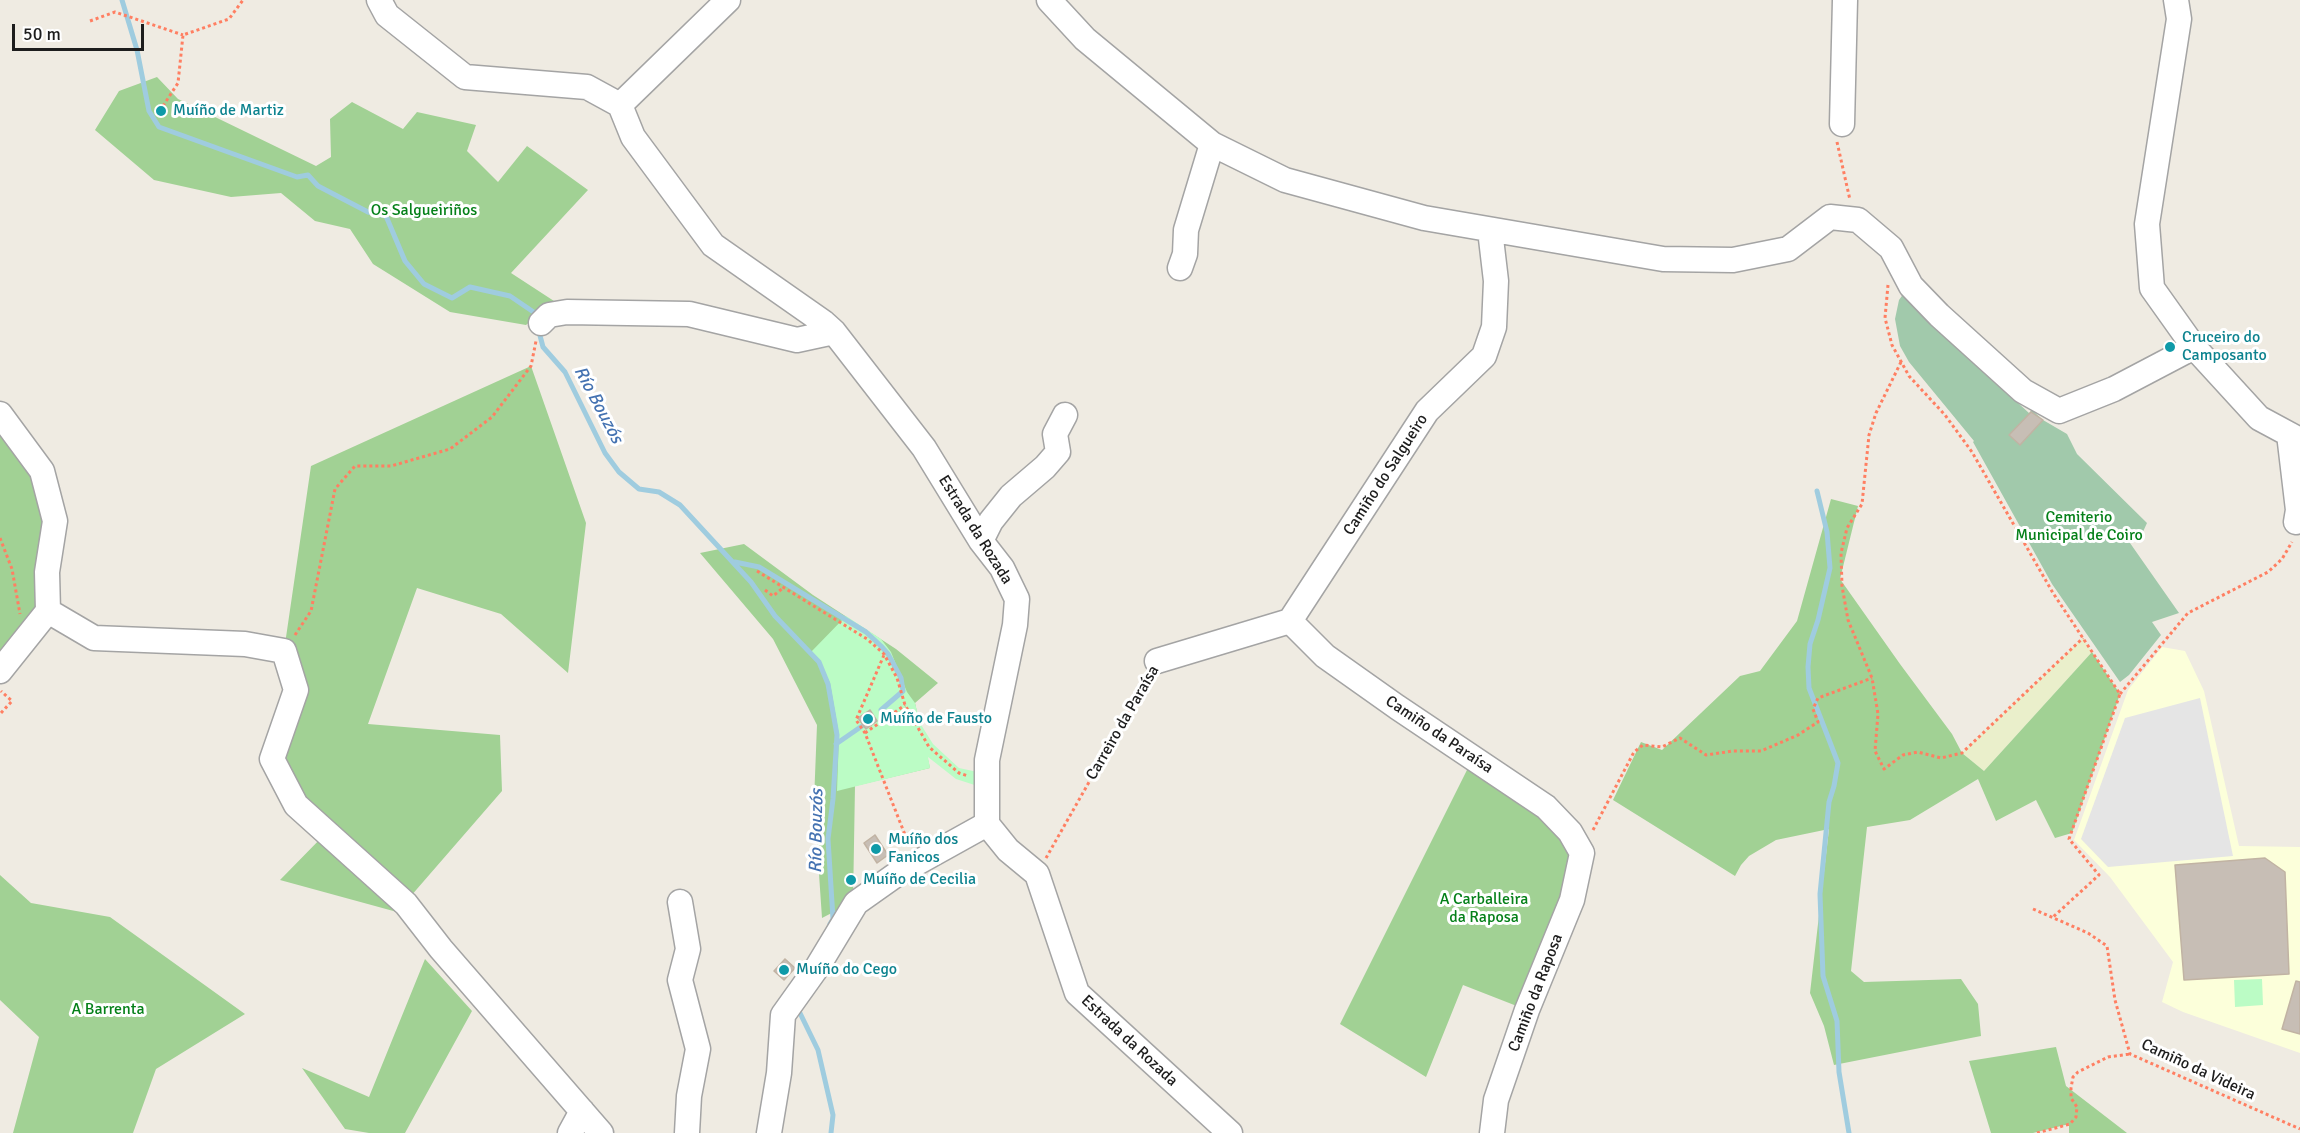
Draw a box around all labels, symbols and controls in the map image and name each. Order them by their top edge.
scale bar [15,12,147,50]
text: 50 m [23,23,61,45]
place label: Muíño de Martiz [173,101,284,121]
marker: Muíño de Martiz [154,104,168,118]
park label: Os Salgueiriños [371,201,477,221]
place label: Cruceiro do Camposanto [2182,328,2267,366]
marker: Cruceiro do Camposanto [2163,340,2177,354]
water label: Río Bouzós [569,363,627,447]
street label: Camiño do Salgueiro [1340,411,1432,539]
street label: Estrada da Rozada [934,472,1016,588]
park label: Cemiterio Municipal de Coiro [2015,508,2143,546]
street label: Carreiro da Paraísa [1082,662,1164,784]
street label: Camiño da Paraísa [1382,692,1496,778]
place label: Muíño de Fausto [880,709,992,729]
marker: Muíño de Fausto [861,712,875,726]
water label: Río Bouzós [805,789,829,873]
place label: Muíño dos Fanicos [888,830,958,868]
marker: Muíño dos Fanicos [869,842,883,856]
place label: Muíño de Cecilia [863,870,976,890]
marker: Muíño de Cecilia [844,873,858,887]
park label: A Carballeira da Raposa [1440,890,1528,928]
street label: Camiño da Raposa [1505,931,1567,1055]
place label: Muíño do Cego [796,960,897,980]
marker: Muíño do Cego [777,963,791,977]
street label: Estrada da Rozada [1077,991,1181,1091]
park label: A Barrenta [71,1000,145,1020]
street label: Camiño da Videira [2138,1035,2258,1105]

